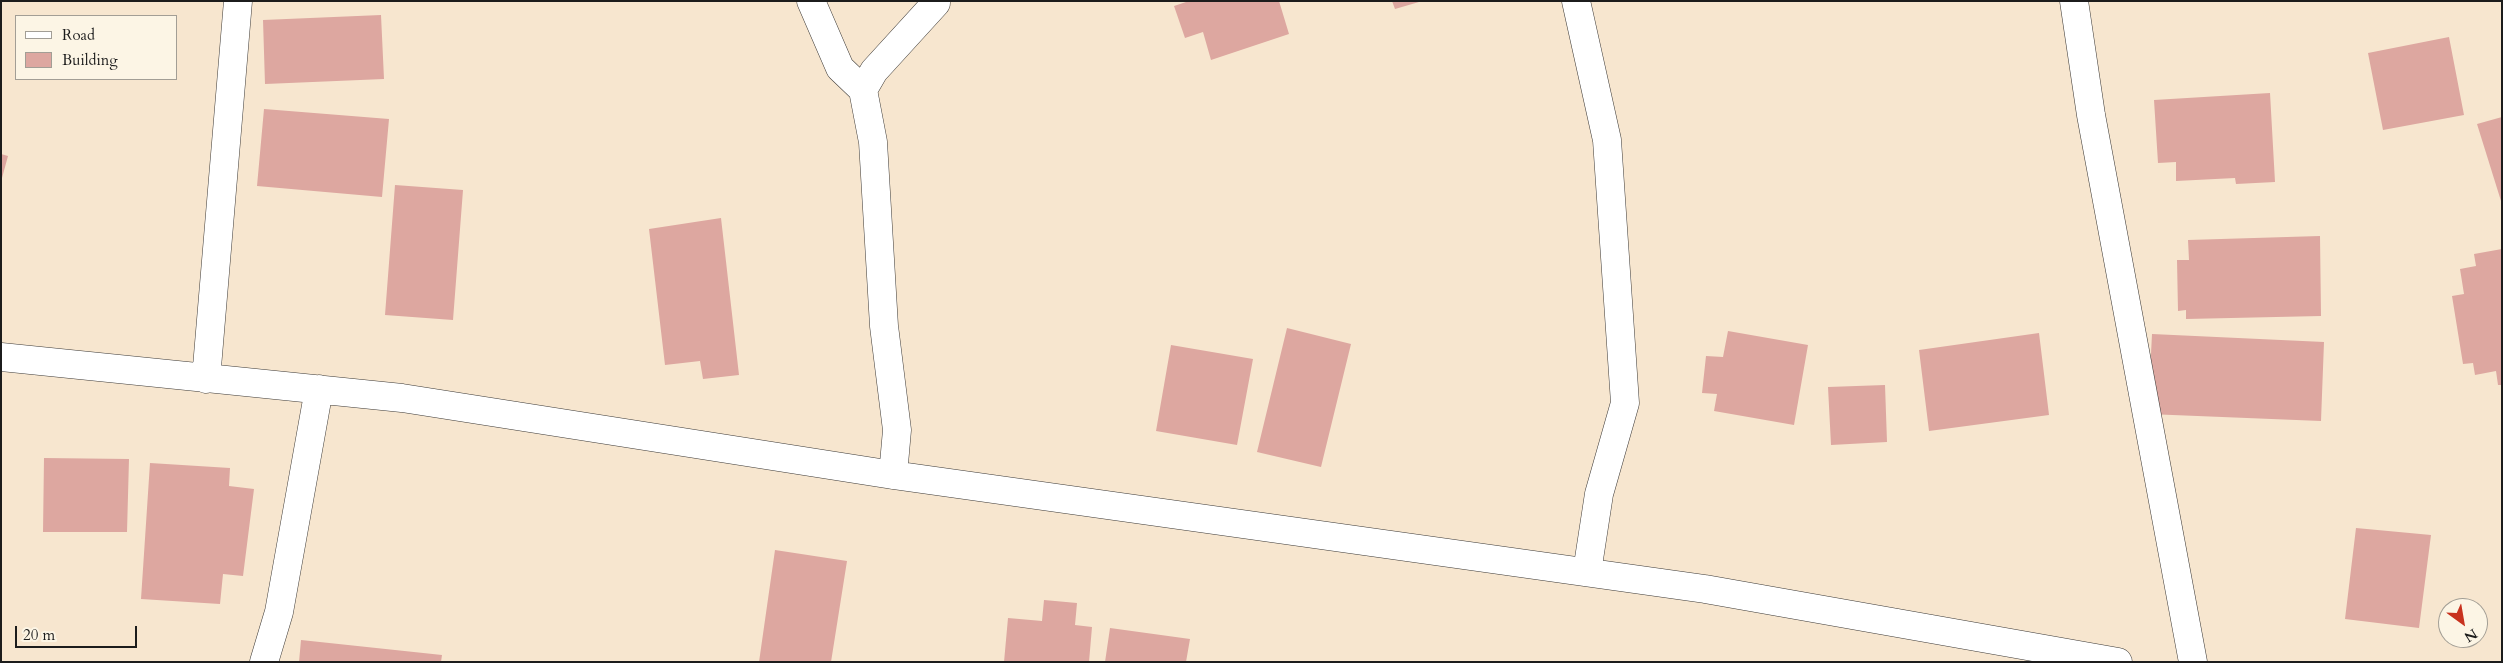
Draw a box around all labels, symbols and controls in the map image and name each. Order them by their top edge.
legend [15,15,178,80]
text: Road [62,25,95,45]
text: Building [62,50,118,70]
north arrow [2438,598,2488,648]
scale bar [18,616,140,648]
text: N [2460,624,2481,647]
text: 20 m [23,625,55,645]

